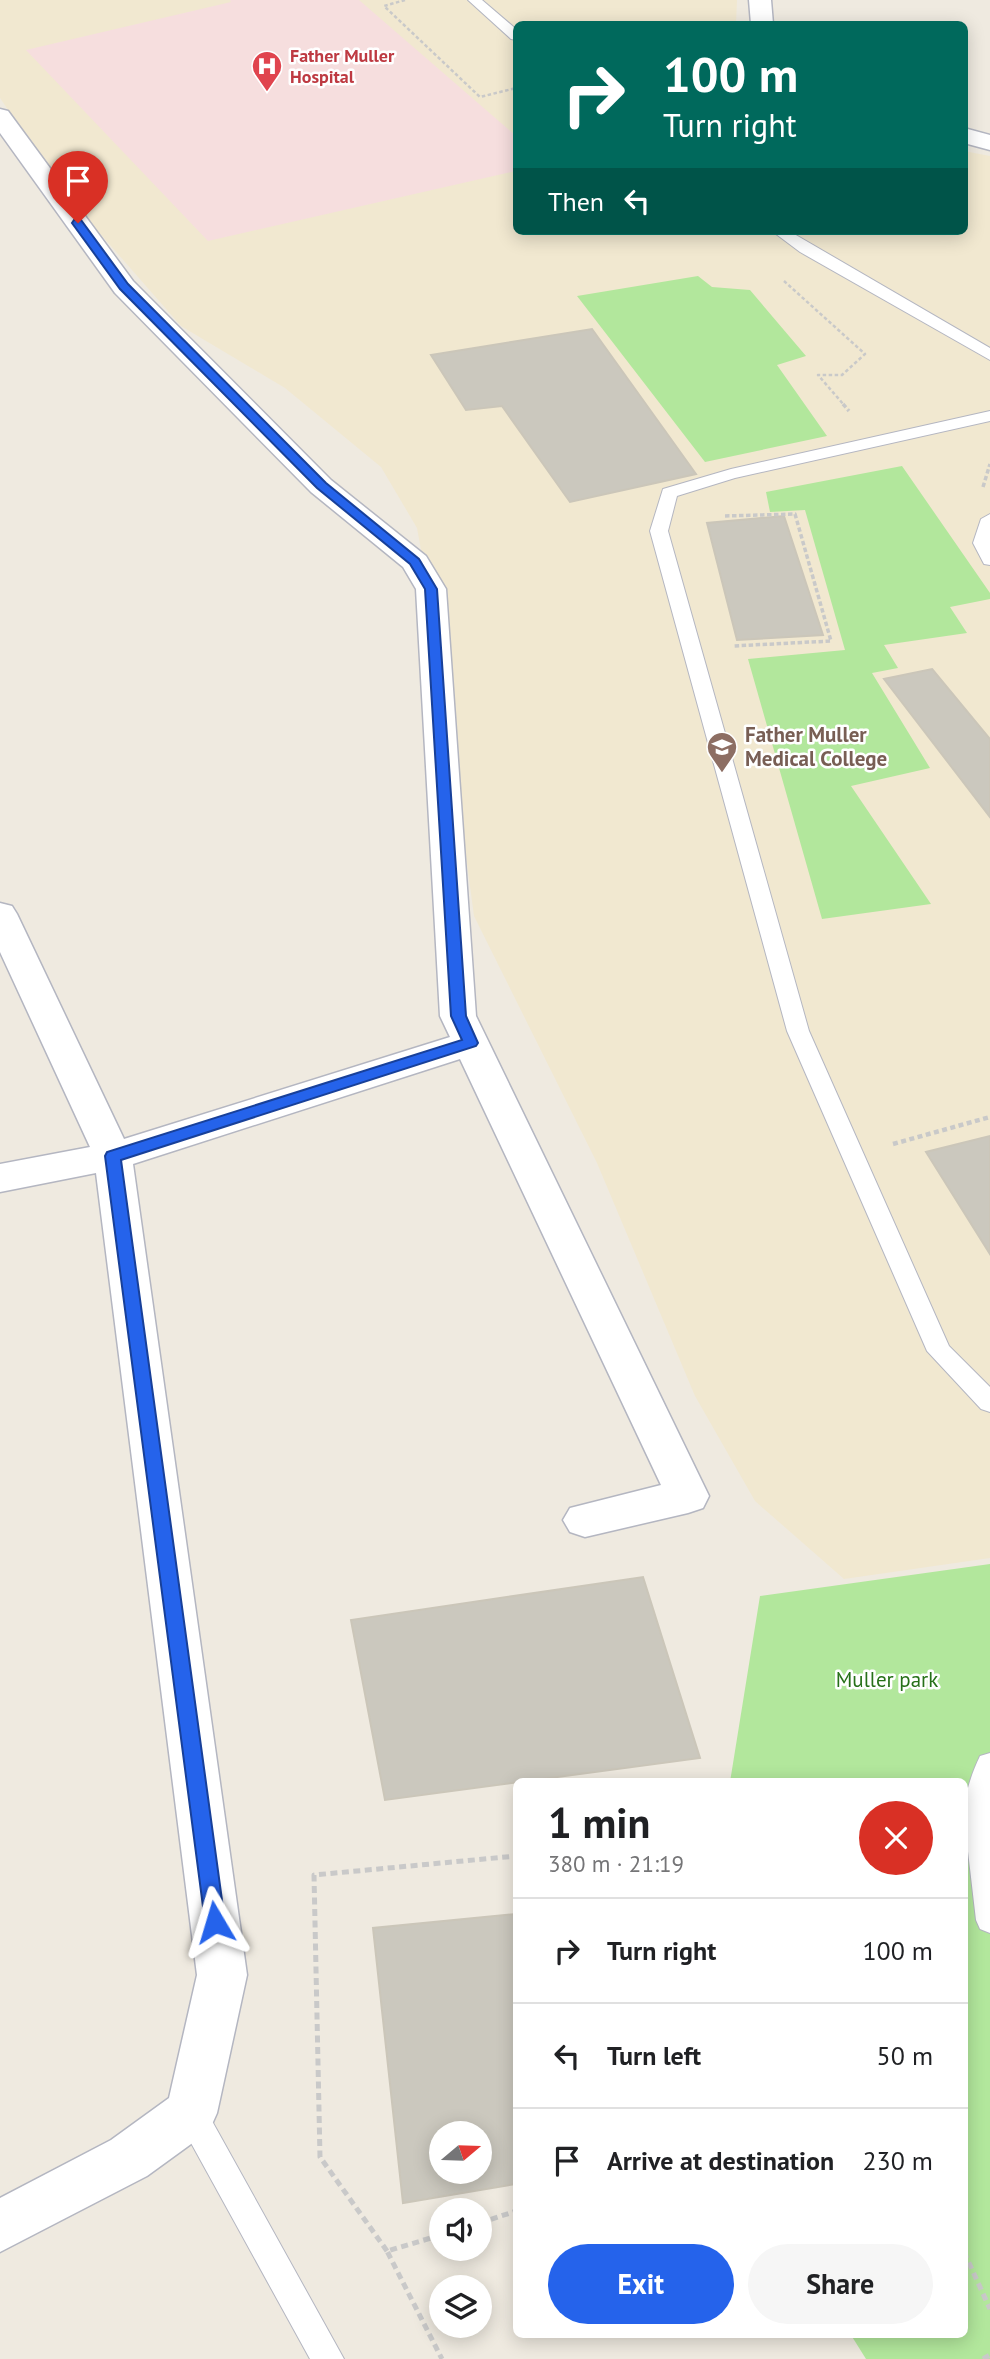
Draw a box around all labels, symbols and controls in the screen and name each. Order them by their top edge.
text: 100 m [663,42,798,106]
place label: Father Muller Hospital [290,44,395,88]
hospital icon: Father Muller Hospital [250,49,284,93]
icon: right [548,49,639,140]
text: Turn right [663,104,797,146]
pin [48,151,108,223]
icon: arrive [59,162,97,200]
icon: left [618,182,656,220]
text: Then [548,185,604,218]
place label: Father Muller Medical College [745,721,887,772]
school or university icon: Father Muller Medical College [705,730,739,774]
park label: Muller park [836,1666,938,1693]
text: 1 min [548,1795,650,1850]
button: close [859,1801,933,1875]
text: 380 m · 21:19 [548,1849,684,1878]
position arrow [178,1885,252,1959]
icon: right [548,1932,586,1970]
text: Turn right [607,1934,716,1967]
text: 100 m [862,1934,933,1967]
icon: left [548,2037,586,2075]
text: Turn left [607,2039,701,2072]
text: 50 m [877,2039,933,2072]
north arrow [429,2121,492,2184]
map controls [429,2121,492,2338]
icon: arrive [548,2142,586,2180]
text: Arrive at destination [607,2144,834,2177]
text: 230 m [862,2144,933,2177]
button: sound [429,2198,492,2261]
button: Exit [548,2244,734,2324]
button: Share [748,2244,933,2324]
button: layers [429,2275,492,2338]

